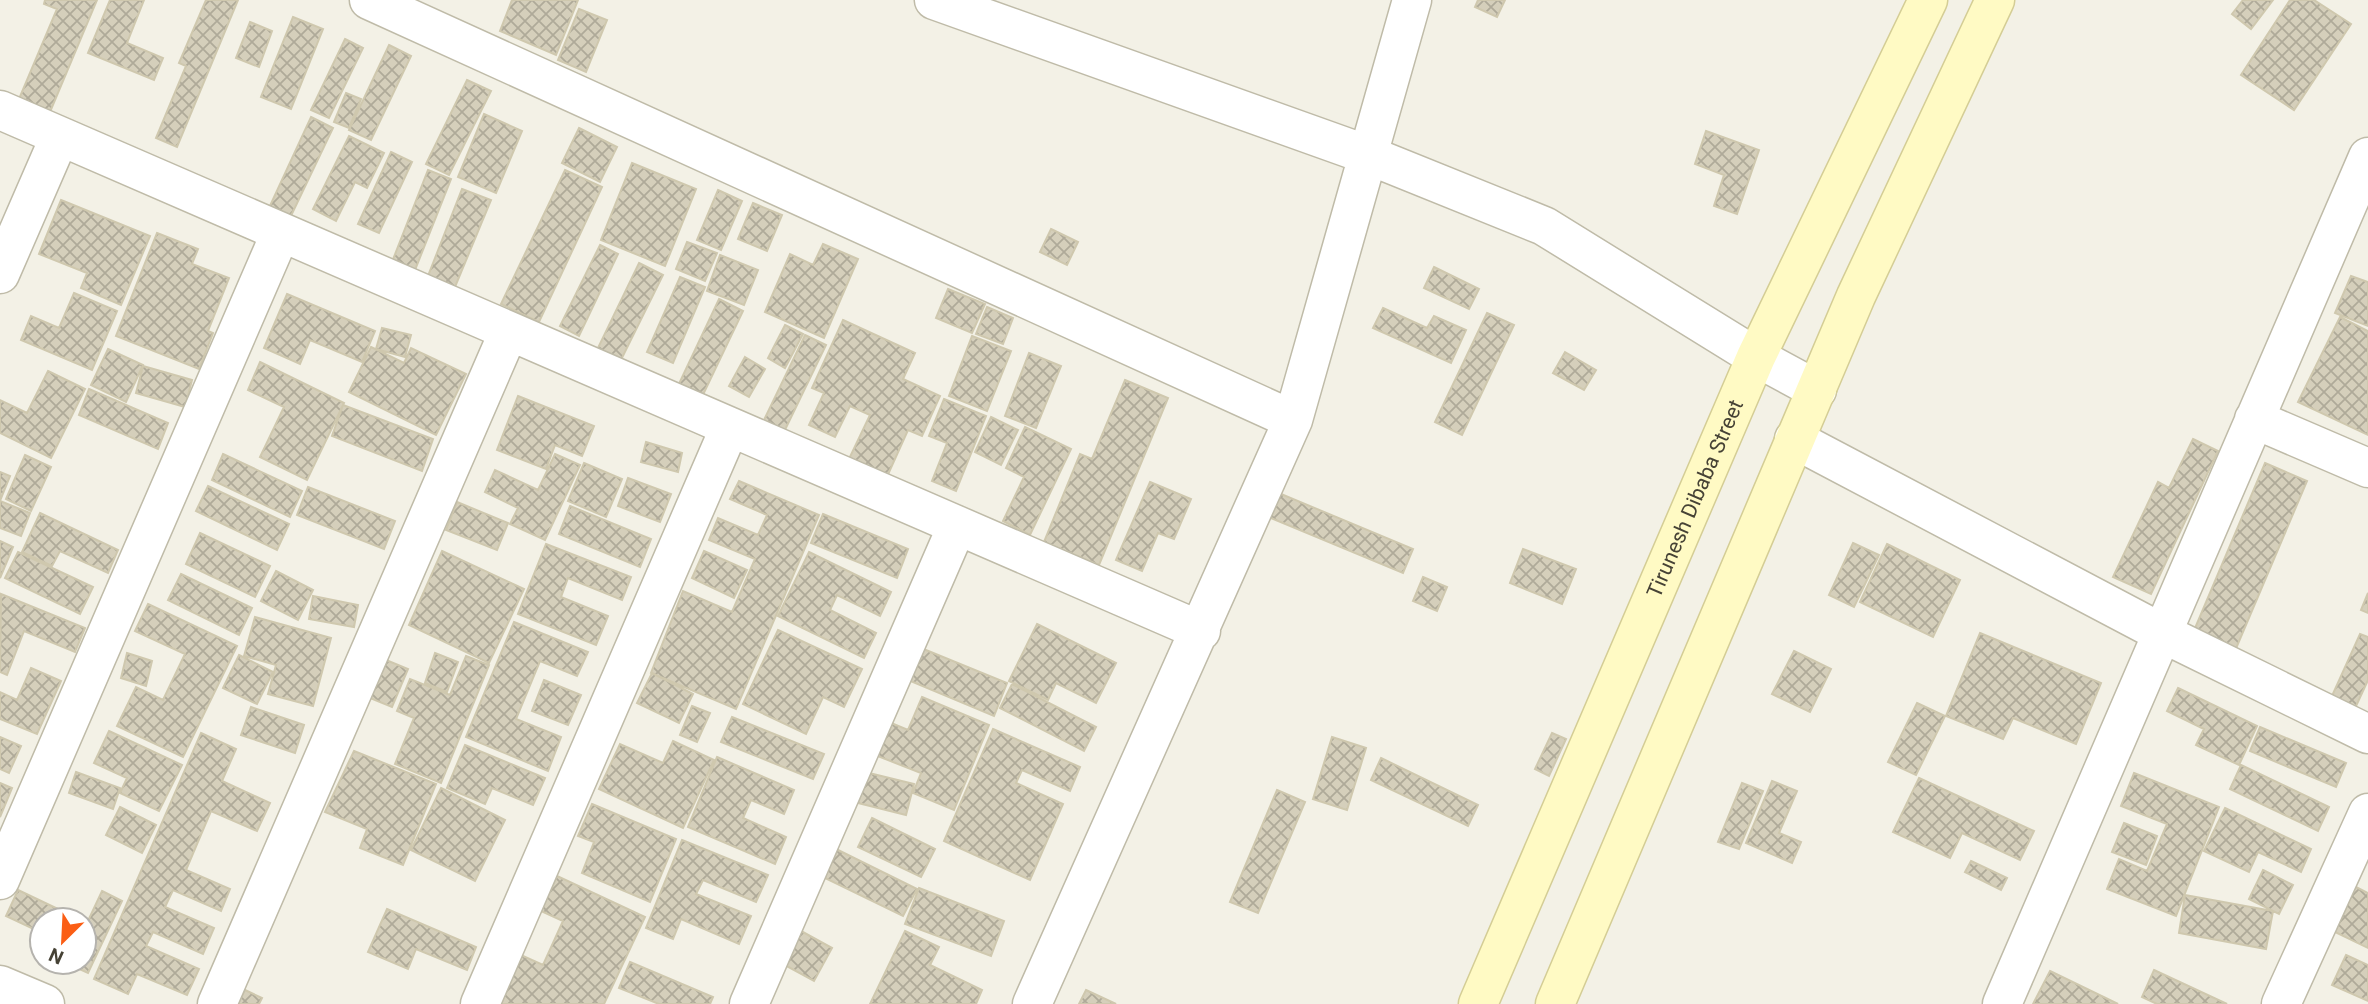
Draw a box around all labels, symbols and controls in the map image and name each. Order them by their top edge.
street label: Tirunesh Dibaba Street [1642,396,1748,601]
north arrow [28,906,98,976]
text: N [45,943,67,969]

